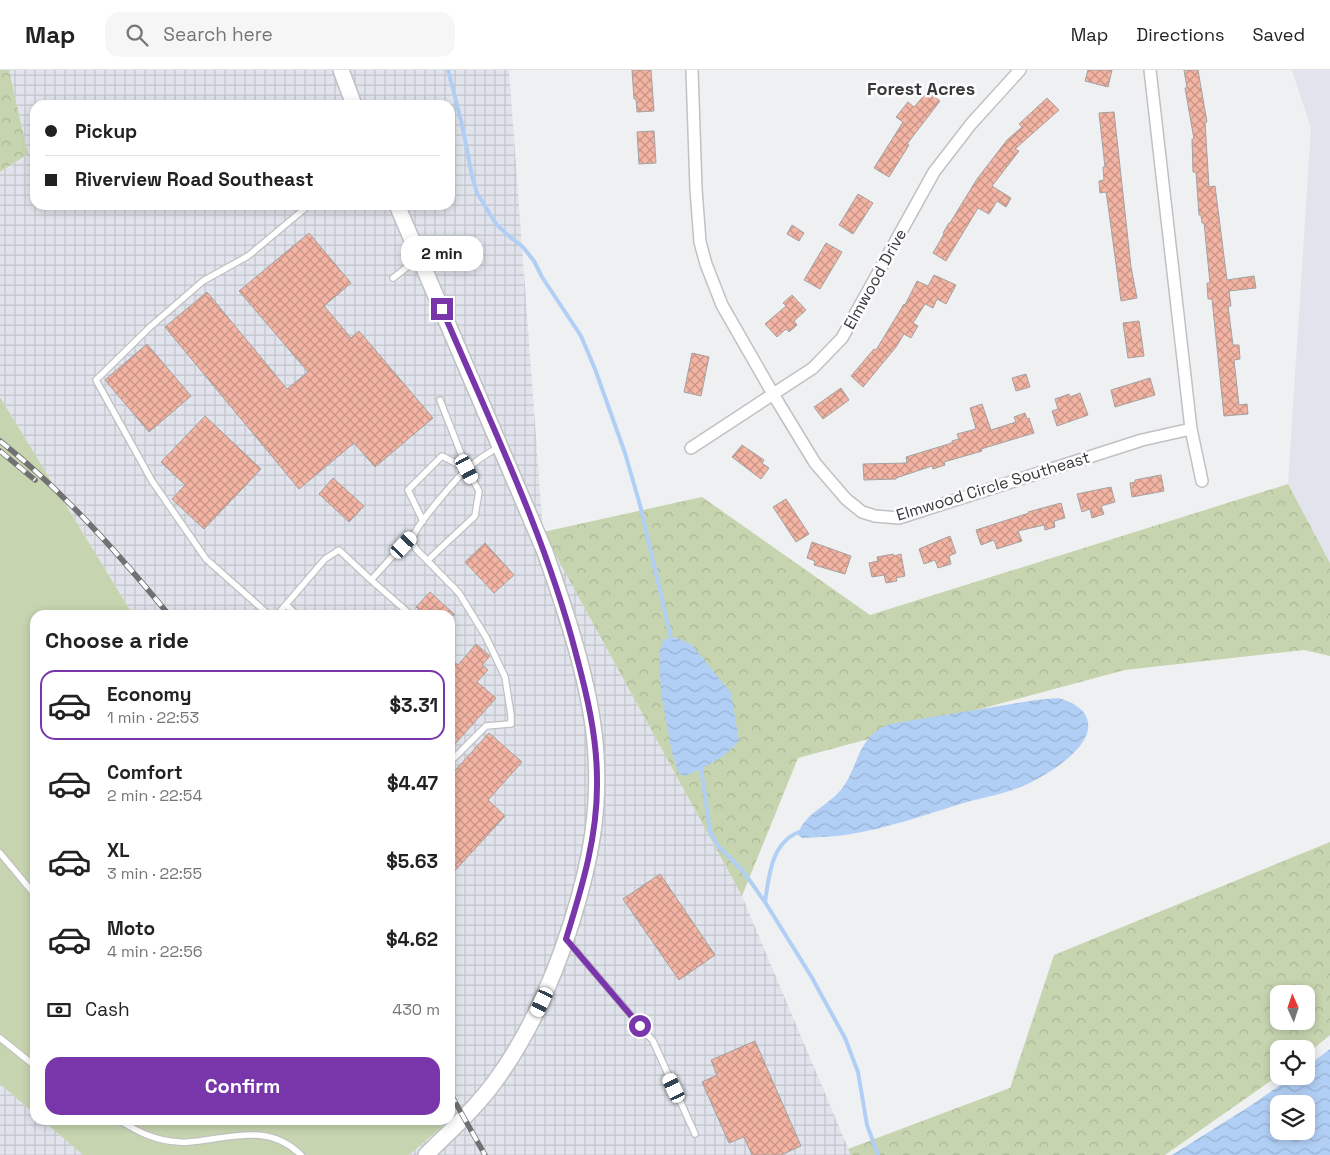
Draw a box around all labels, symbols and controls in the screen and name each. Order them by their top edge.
search box [105,12,455,57]
text: Map [25,19,75,50]
icon: search [123,21,151,49]
text: Search here [163,22,273,47]
text: Map [1071,23,1108,46]
text: Directions [1136,23,1225,46]
text: Saved [1253,23,1305,46]
district label: Forest Acres [867,77,975,100]
text: Pickup [75,119,137,144]
text: Riverview Road Southeast [75,167,314,192]
street label: Elmwood Drive [839,225,911,333]
callout: 2 min [401,236,483,272]
text: 2 min [421,243,463,264]
route end [431,298,453,320]
street label: Elmwood Circle Southeast [894,447,1092,525]
car [453,452,480,486]
car [388,529,419,561]
text: Choose a ride [45,626,189,654]
text: Economy [107,682,191,707]
icon: car [47,683,92,728]
text: $3.31 [389,693,438,718]
text: 1 min · 22:53 [107,707,199,728]
text: Comfort [107,760,183,785]
icon: car [47,761,92,806]
text: $4.47 [387,771,438,796]
text: 2 min · 22:54 [107,785,202,806]
text: XL [107,838,130,863]
icon: car [47,839,92,884]
text: $5.63 [386,849,438,874]
text: 3 min · 22:55 [107,863,202,884]
text: Moto [107,916,155,941]
icon: car [47,917,92,962]
text: $4.62 [386,927,438,952]
text: 4 min · 22:56 [107,941,203,962]
car [528,985,555,1019]
north arrow [1270,985,1315,1030]
map controls [1270,985,1315,1140]
icon: cash [45,996,73,1024]
text: Cash [85,997,130,1022]
text: 430 m [392,999,440,1020]
route start [629,1015,651,1037]
button: locate [1270,1040,1315,1085]
button: Confirm [45,1057,440,1115]
car [660,1071,687,1105]
button: layers [1270,1095,1315,1140]

